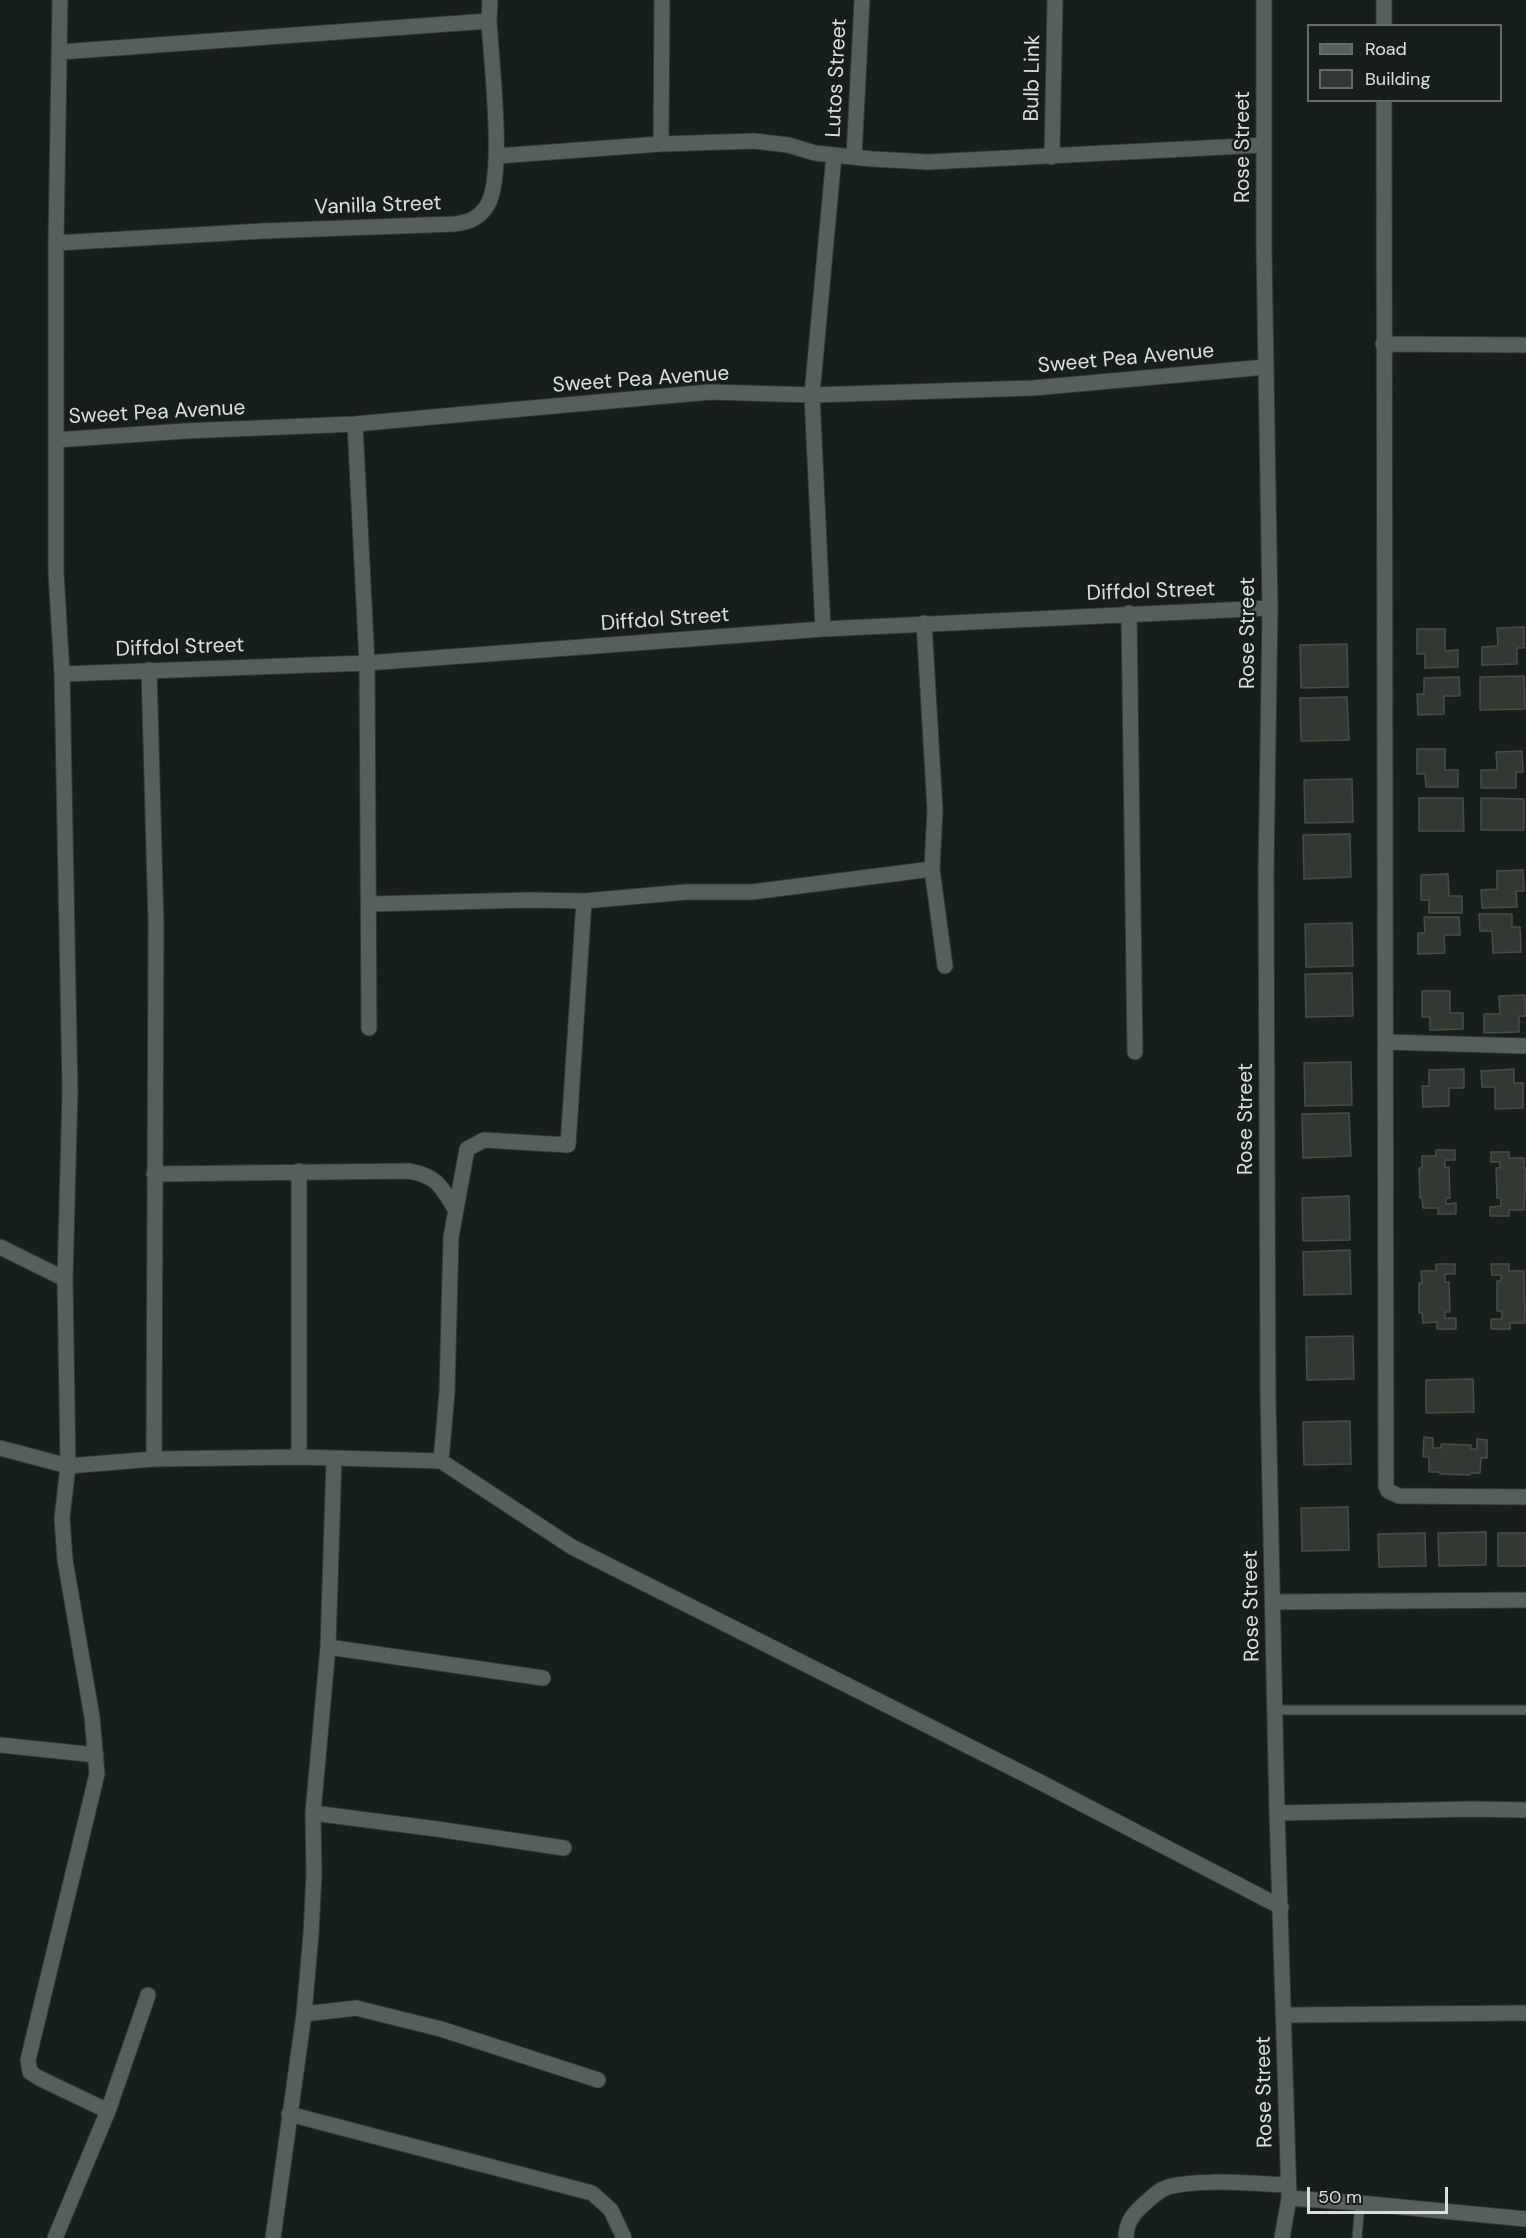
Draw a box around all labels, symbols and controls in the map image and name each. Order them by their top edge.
street label: Lutos Street [821,18,853,138]
legend [1307,24,1502,102]
street label: Bulb Link [1020,34,1046,122]
text: Road [1365,37,1407,61]
text: Building [1365,67,1430,91]
street label: Rose Street [1230,91,1256,203]
street label: Vanilla Street [314,191,442,221]
street label: Sweet Pea Avenue [1037,339,1215,379]
street label: Sweet Pea Avenue [552,361,730,399]
street label: Sweet Pea Avenue [68,396,246,430]
street label: Diffdol Street [1086,577,1216,607]
street label: Rose Street [1235,577,1261,689]
street label: Diffdol Street [600,603,730,637]
street label: Diffdol Street [115,633,245,663]
street label: Rose Street [1233,1063,1259,1175]
street label: Rose Street [1238,1550,1266,1662]
street label: Rose Street [1251,2036,1279,2148]
scale bar [1310,2175,1451,2213]
text: 50 m [1318,2185,1362,2209]

